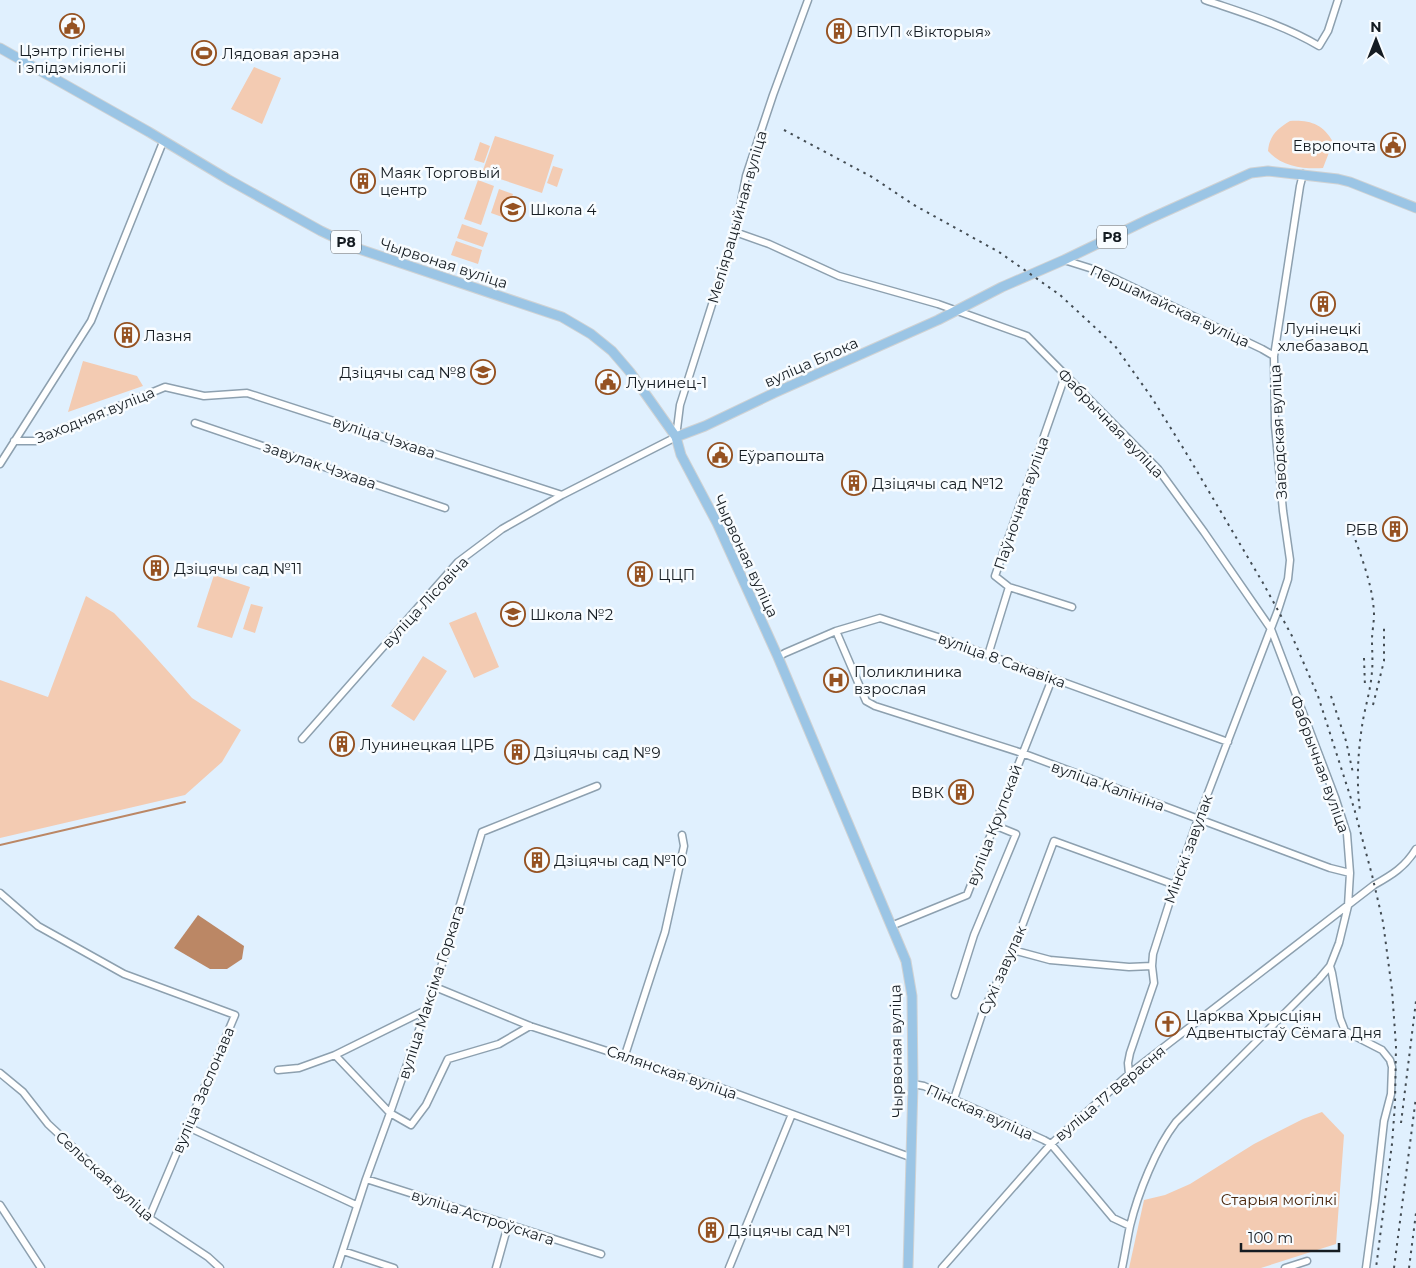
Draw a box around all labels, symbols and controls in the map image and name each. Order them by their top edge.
public building icon: Цэнтр гігіены і эпідэміялогіі [59,13,85,39]
north arrow [1351,15,1401,65]
building icon: ВПУП «Вікторыя» [826,18,852,44]
text: N [1370,18,1382,36]
place label: ВПУП «Вікторыя» [856,22,991,41]
sports icon: Лядовая арэна [191,40,217,66]
place label: Цэнтр гігіены і эпідэміялогіі [18,41,126,77]
place label: Лядовая арэна [222,44,340,63]
street label: Меліярацыйная вуліца [703,128,771,306]
public building icon: Европочта [1380,132,1406,158]
place label: Европочта [1293,136,1376,155]
place label: Маяк Торговый центр [380,163,500,199]
building icon: Маяк Торговый центр [350,168,376,194]
school or university icon: Школа 4 [500,196,526,222]
place label: Школа 4 [530,200,597,219]
road number: Р8 [1097,226,1127,248]
road number: Р8 [331,230,361,253]
street label: Чырвоная вуліца [378,233,510,293]
street label: Першамайская вуліца [1087,261,1253,351]
building icon: Лунінецкі хлебазавод [1310,291,1336,317]
place label: Лунінецкі хлебазавод [1278,319,1368,355]
building icon: Лазня [114,322,140,348]
place label: Лазня [144,326,192,345]
street label: вуліца Блока [761,333,861,391]
school or university icon: Дзіцячы сад №8 [470,359,496,385]
place label: Дзіцячы сад №8 [339,363,466,382]
street label: Фабрычная вуліца [1054,364,1168,482]
street label: Заводская вуліца [1265,364,1291,500]
public building icon: Лунинец-1 [595,369,621,395]
place label: Лунинец-1 [626,373,707,392]
street label: Заходняя вуліца [33,382,157,448]
street label: вуліца Чэхава [330,411,438,463]
street label: Паўночная вуліца [989,434,1053,572]
street label: завулак Чэхава [261,437,379,493]
public building icon: Еўрапошта [707,442,733,468]
place label: Еўрапошта [738,446,824,465]
building icon: Дзіцячы сад №12 [841,470,867,496]
place label: Дзіцячы сад №12 [872,474,1003,493]
street label: Чырвоная вуліца [709,492,783,620]
building icon: РБВ [1382,516,1408,542]
place label: РБВ [1345,520,1378,539]
street label: вуліца Лісовіча [378,552,472,652]
building icon: Дзіцячы сад №11 [143,555,169,581]
place label: Дзіцячы сад №11 [174,559,302,578]
building icon: ЦЦП [627,561,653,587]
place label: ЦЦП [658,565,695,584]
school or university icon: Школа №2 [500,601,526,627]
place label: Школа №2 [530,605,613,624]
street label: вуліца 8 Сакавіка [936,628,1068,692]
place label: Поликлиника взрослая [854,662,962,698]
hospital icon: Поликлиника взрослая [823,667,849,693]
street label: Фабрычная вуліца [1286,693,1354,835]
building icon: Лунинецкая ЦРБ [329,731,355,757]
place label: Лунинецкая ЦРБ [360,735,494,754]
building icon: Дзіцячы сад №9 [504,739,530,765]
place label: Дзіцячы сад №9 [534,743,661,762]
street label: вуліца Калініна [1049,757,1167,815]
street label: вуліца Крупскай [962,762,1026,888]
building icon: ВВК [948,779,974,805]
place label: ВВК [911,783,944,802]
street label: Мінскі завулак [1159,792,1217,906]
building icon: Дзіцячы сад №10 [524,847,550,873]
place label: Дзіцячы сад №10 [554,851,687,870]
street label: вуліца Максіма Горкага [394,902,468,1082]
street label: Сухі завулак [974,922,1030,1018]
street label: Чырвоная вуліца [885,984,907,1118]
place label: Царква Хрысціян Адвентыстаў Сёмага Дня [1186,1006,1382,1042]
church icon: Царква Хрысціян Адвентыстаў Сёмага Дня [1155,1011,1181,1037]
street label: вуліца Заслонава [168,1024,238,1156]
street label: Сялянская вуліца [604,1041,740,1103]
street label: вуліца 17 Верасня [1051,1041,1169,1145]
street label: Пінская вуліца [924,1080,1036,1144]
street label: Сельская вуліца [52,1127,158,1225]
street label: вуліца Астроўскага [409,1185,557,1249]
park label: Старыя могілкі [1221,1190,1337,1209]
building icon: Дзіцячы сад №1 [698,1217,724,1243]
scale bar [1241,1220,1338,1252]
place label: Дзіцячы сад №1 [728,1221,851,1240]
text: 100 m [1248,1228,1293,1247]

